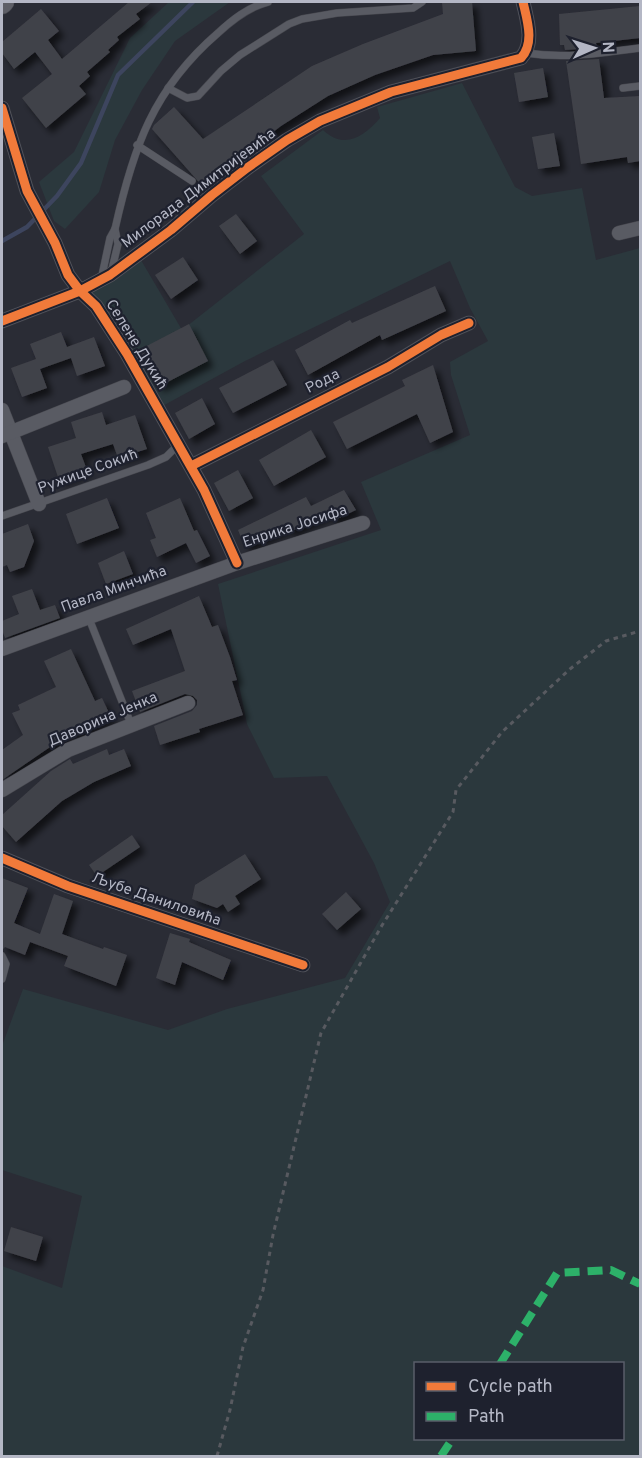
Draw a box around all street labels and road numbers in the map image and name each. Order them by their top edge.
street label: Милорада Димитријевића [118,125,280,253]
street label: Селене Дукић [101,296,171,394]
street label: Рода [303,365,343,399]
street label: Ружице Сокић [35,445,141,499]
street label: Енрика Јосифа [240,501,350,553]
street label: Павла Минчића [59,562,169,618]
street label: Даворина Јенка [45,688,161,752]
street label: Љубе Даниловића [89,869,223,931]

